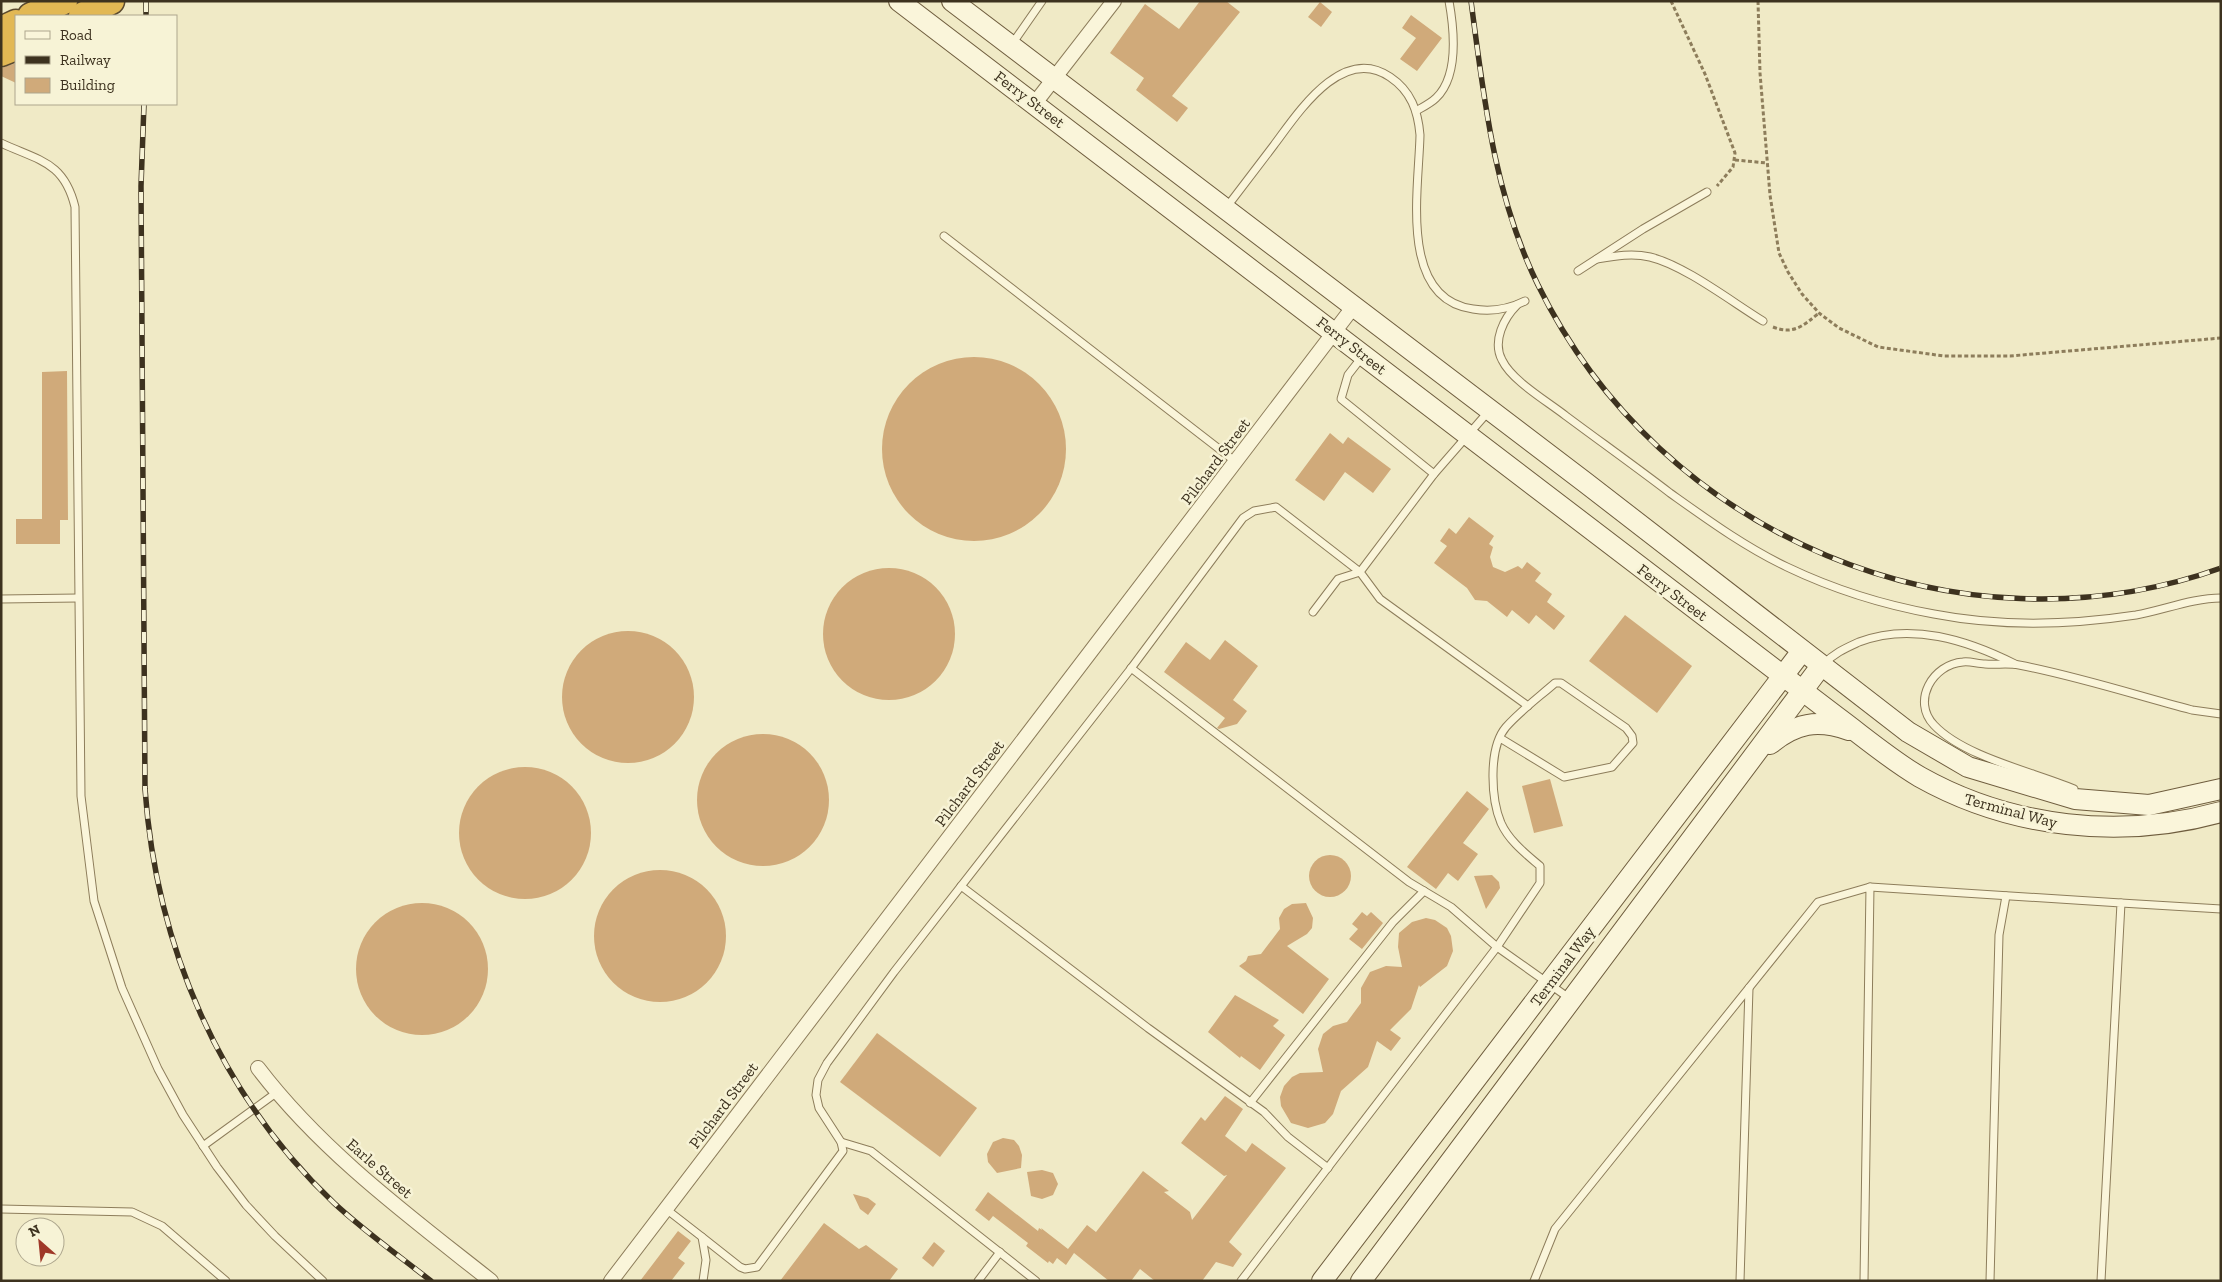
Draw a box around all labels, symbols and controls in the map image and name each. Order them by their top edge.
legend [15,15,178,105]
text: Road [60,26,93,44]
text: Railway [60,51,111,69]
street label: Ferry Street [991,67,1069,132]
text: Building [60,76,115,94]
street label: Ferry Street [1313,312,1390,379]
street label: Pilchard Street [1177,414,1254,508]
street label: Ferry Street [1634,560,1712,625]
street label: Pilchard Street [931,736,1008,830]
street label: Terminal Way [1962,789,2060,832]
street label: Terminal Way [1526,922,1599,1010]
street label: Pilchard Street [685,1058,762,1152]
street label: Earle Street [343,1135,417,1202]
north arrow [15,1217,65,1267]
text: N [26,1221,43,1241]

